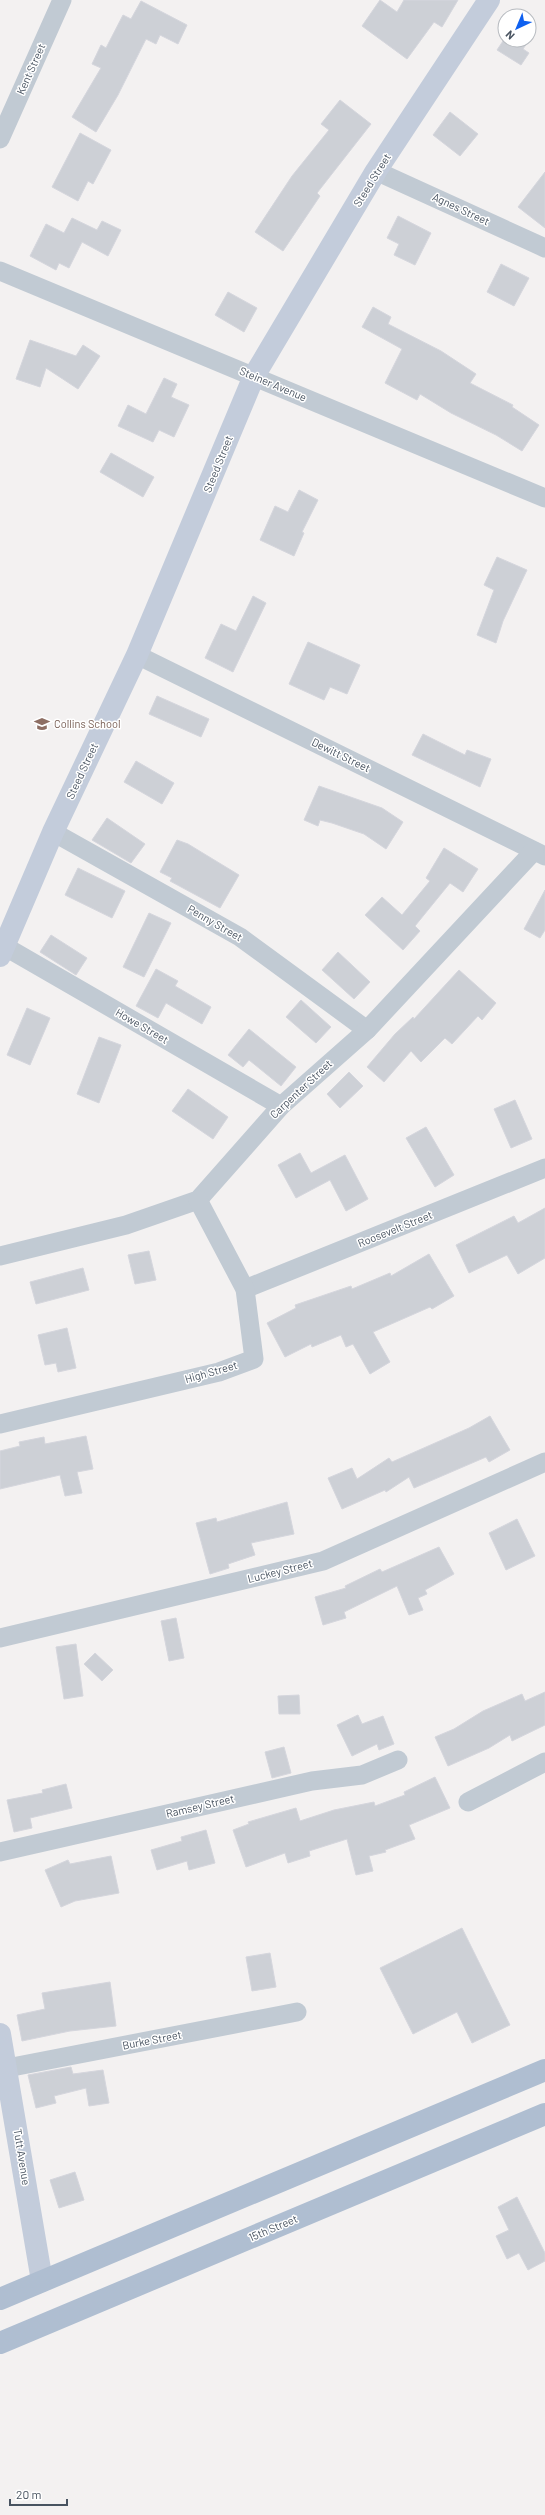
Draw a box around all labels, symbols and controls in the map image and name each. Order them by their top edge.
north arrow [497,8,537,48]
text: N [503,28,517,43]
street label: Kent Street [14,41,48,96]
street label: Steed Street [350,151,393,209]
street label: Agnes Street [431,190,492,227]
street label: Steiner Avenue [238,364,309,404]
street label: Steed Street [200,433,235,494]
school or university icon: Collins School [33,715,51,733]
place label: Collins School [54,717,120,730]
street label: Dewitt Street [310,735,373,774]
street label: Steed Street [63,741,100,801]
street label: Penny Street [185,902,245,944]
street label: Howe Street [114,1005,171,1046]
street label: Carpenter Street [267,1057,334,1121]
street label: Roosevelt Street [356,1208,434,1249]
street label: High Street [183,1358,239,1385]
street label: Luckey Street [246,1556,314,1585]
street label: Ramsey Street [164,1791,235,1820]
street label: Burke Street [121,2027,183,2052]
street label: Tutt Avenue [12,2128,33,2186]
street label: 15th Street [246,2211,299,2244]
scale bar [10,2481,67,2507]
text: 20 m [16,2487,42,2501]

